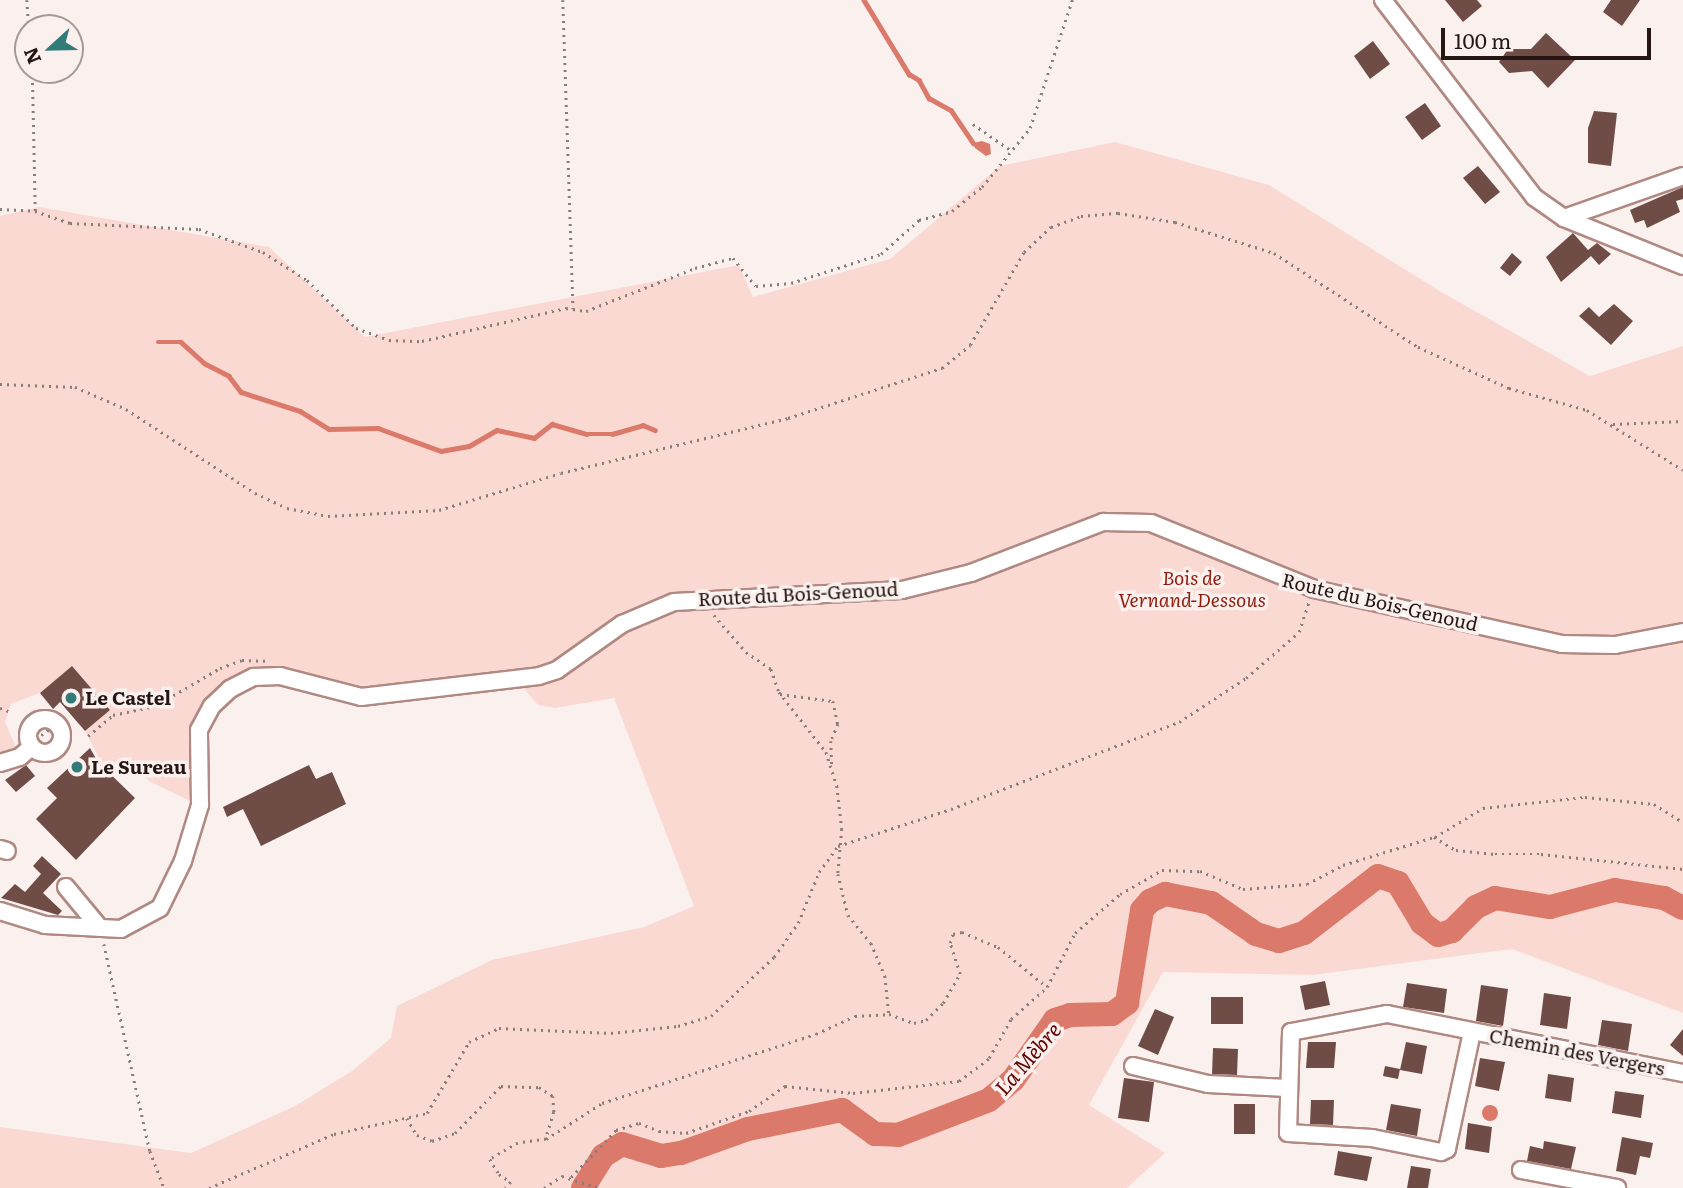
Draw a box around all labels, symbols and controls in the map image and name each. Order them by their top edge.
north arrow [14,14,84,84]
scale bar [1445,14,1655,58]
text: 100 m [1454,24,1511,55]
text: N [15,43,47,69]
park label: Bois de Vernand-Dessous [1118,567,1266,611]
street label: Route du Bois-Genoud [1280,568,1480,636]
street label: Route du Bois-Genoud [697,577,899,611]
place label: Le Castel [85,687,171,709]
marker: Le Castel [63,690,79,706]
place label: Le Sureau [91,756,187,778]
marker: Le Sureau [69,759,85,775]
water label: La Mèbre [989,1017,1065,1099]
street label: Chemin des Vergers [1487,1024,1667,1080]

